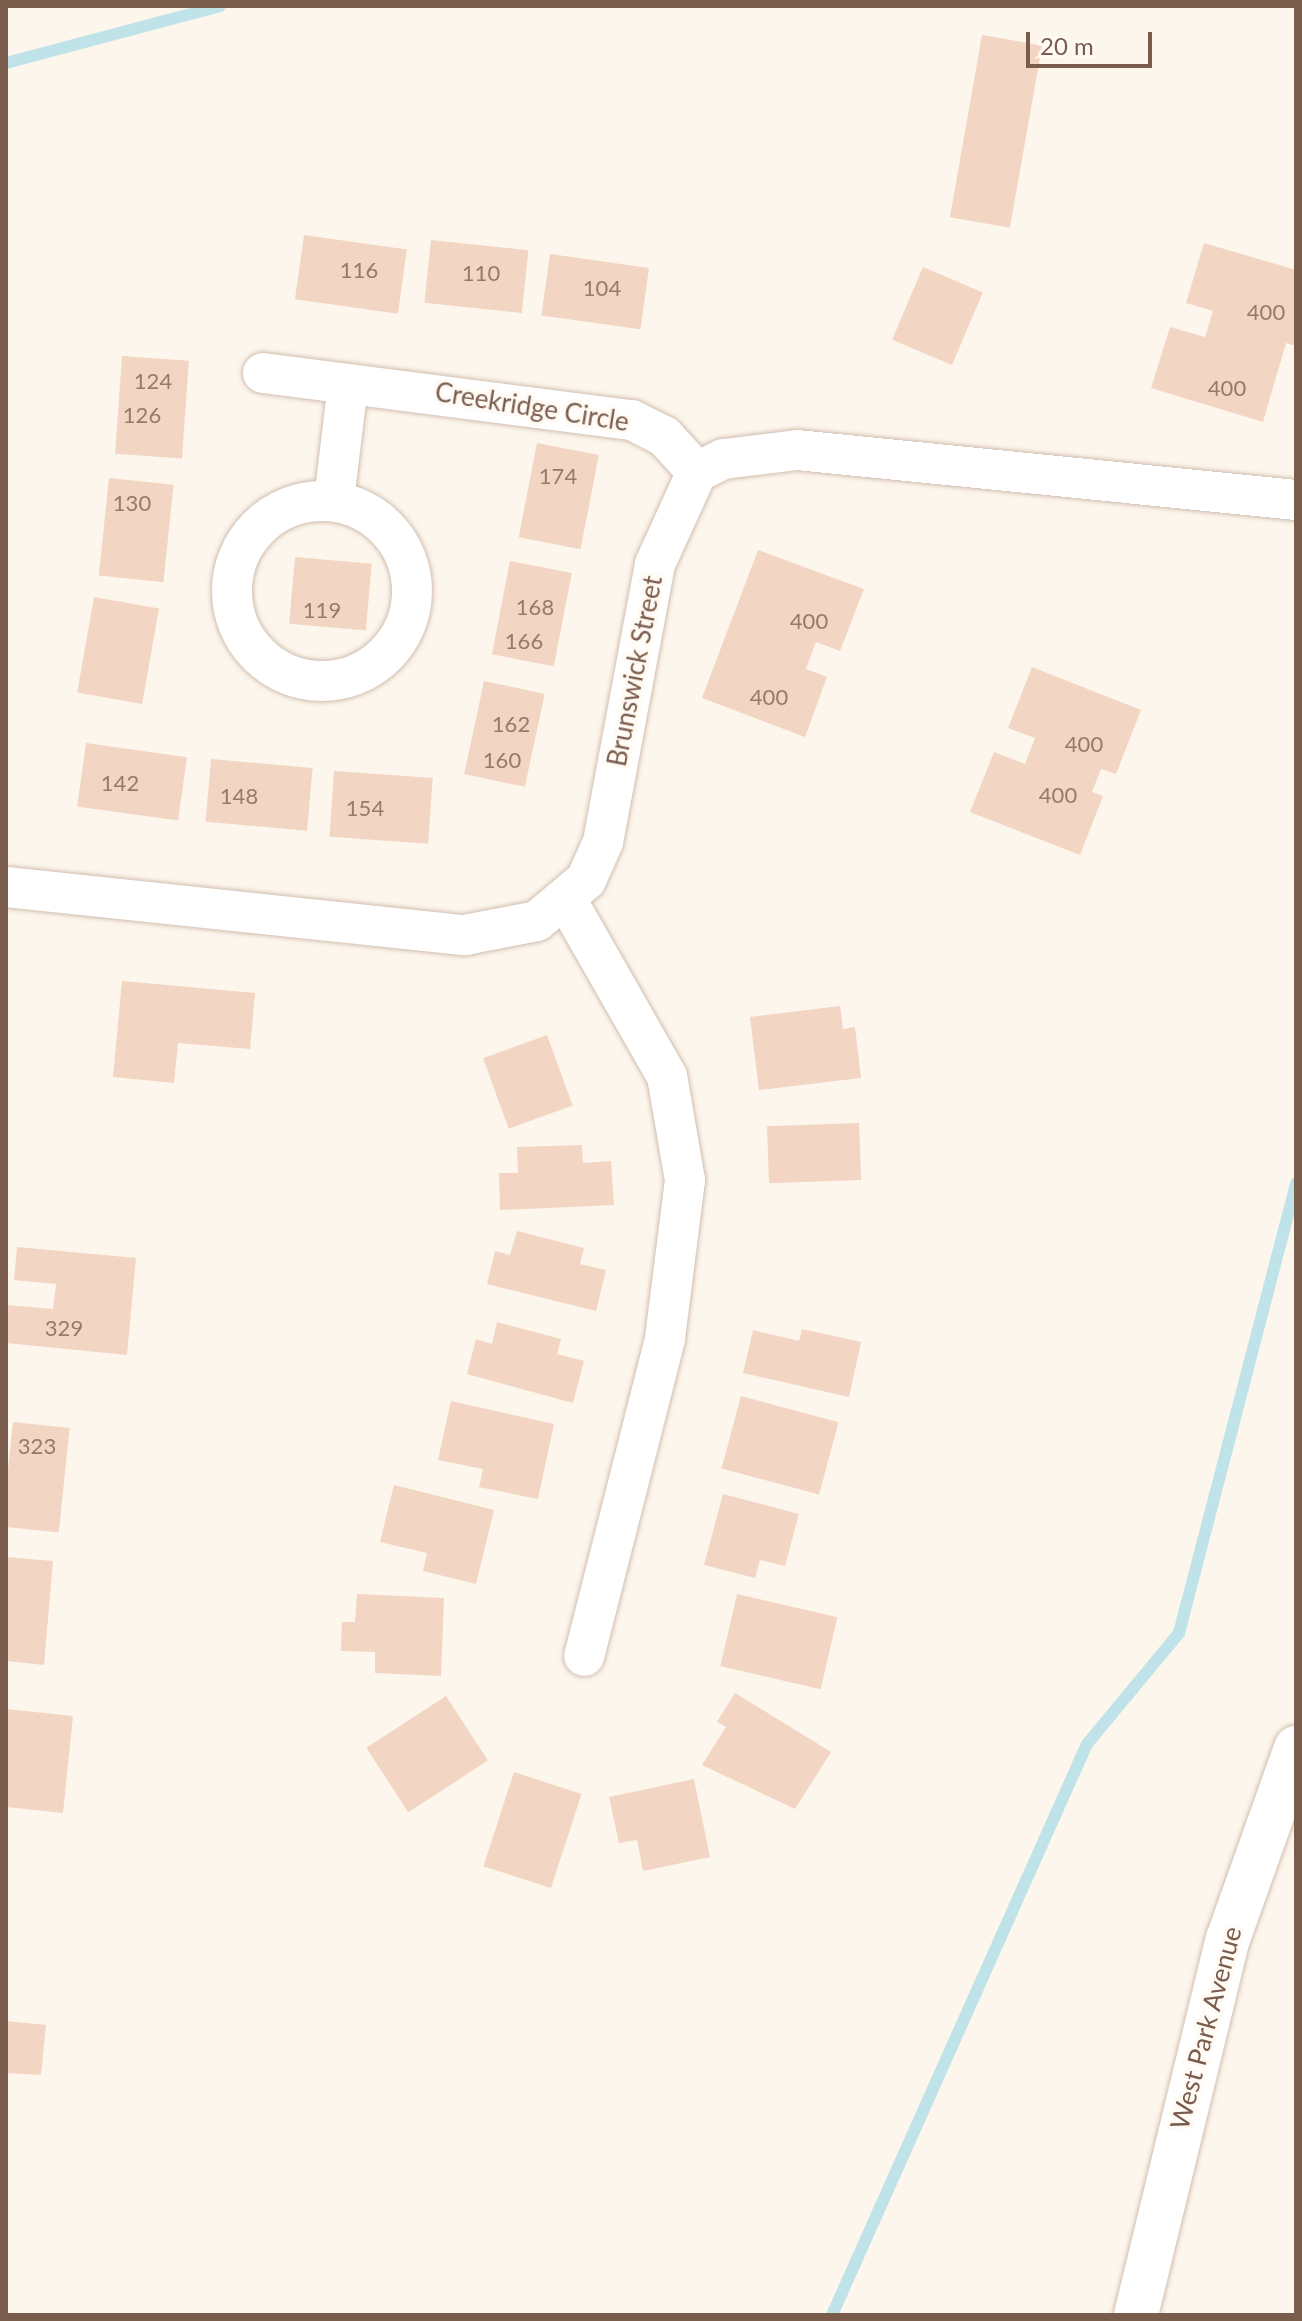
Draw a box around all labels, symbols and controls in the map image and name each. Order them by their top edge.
scale bar [1030,16,1156,66]
text: 20 m [1040,31,1094,60]
house number: 116 [340,257,378,283]
house number: 110 [462,260,500,286]
house number: 104 [583,275,621,301]
house number: 400 [1247,299,1285,325]
house number: 124 [134,368,172,394]
house number: 400 [1208,375,1246,401]
street label: Creekridge Circle [433,376,631,438]
house number: 126 [123,402,161,428]
house number: 174 [539,463,577,489]
house number: 130 [113,490,151,516]
street label: Brunswick Street [601,573,669,769]
house number: 168 [516,594,554,620]
house number: 119 [303,597,341,623]
house number: 400 [790,608,828,634]
house number: 166 [505,628,543,654]
house number: 400 [750,684,788,710]
house number: 162 [492,711,530,737]
house number: 400 [1065,731,1103,757]
house number: 160 [483,747,521,773]
house number: 142 [101,770,139,796]
house number: 400 [1039,782,1077,808]
house number: 148 [220,783,258,809]
house number: 154 [346,795,384,821]
house number: 329 [45,1315,83,1341]
house number: 323 [18,1433,56,1459]
street label: West Park Avenue [1164,1923,1248,2133]

